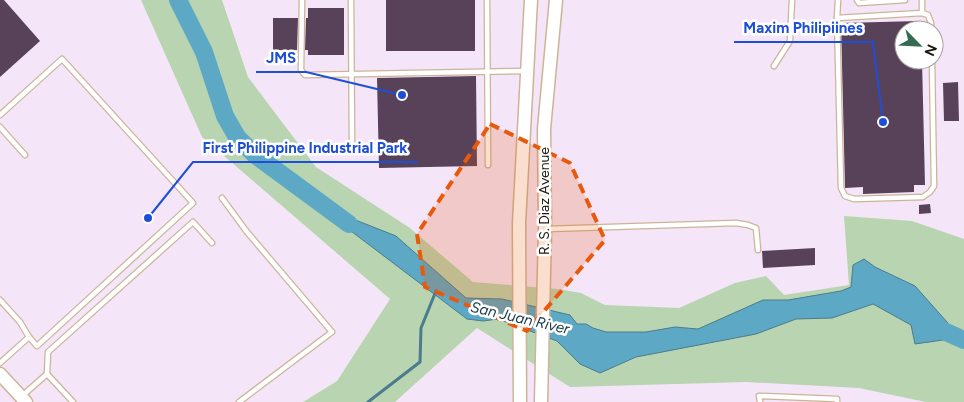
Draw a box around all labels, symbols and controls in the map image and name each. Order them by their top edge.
callout: Maxim Philipiines [734,12,873,42]
text: Maxim Philipiines [743,19,863,37]
north arrow [894,20,944,70]
callout: JMS [256,42,306,72]
text: N [920,42,940,58]
text: JMS [266,49,296,67]
callout: First Philippine Industrial Park [193,132,418,162]
text: First Philippine Industrial Park [203,139,407,157]
street label: R. S. Diaz Avenue [536,147,553,255]
water label: San Juan River [469,298,572,338]

